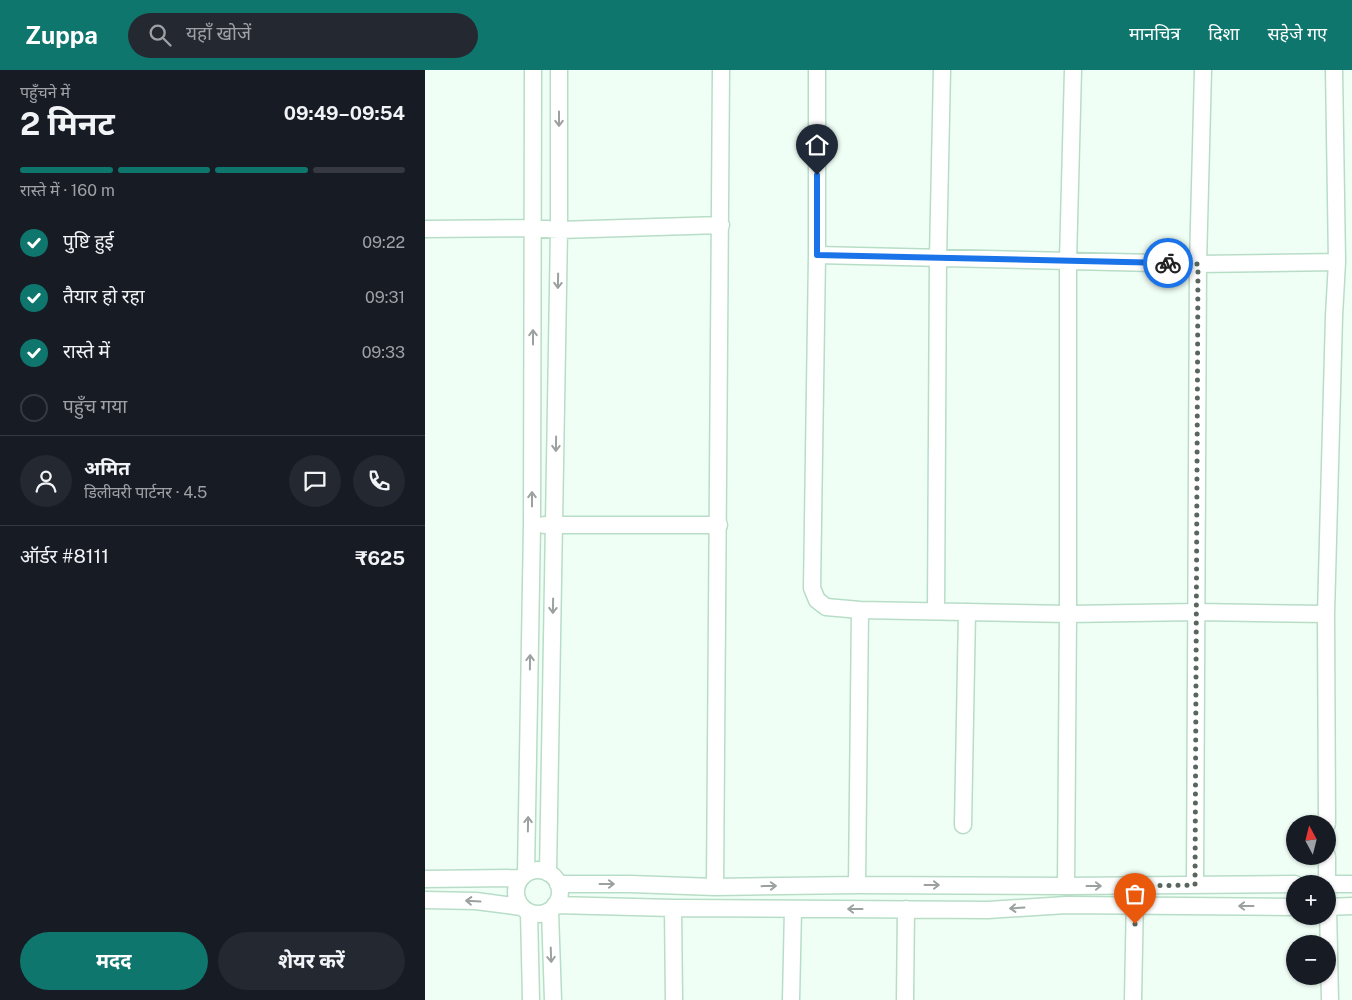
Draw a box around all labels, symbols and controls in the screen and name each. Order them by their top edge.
search box [128,13,478,58]
text: Zuppa [25,21,98,49]
icon: search [146,21,174,49]
text: यहाँ खोजें [186,22,251,44]
text: मानचित्र [1129,23,1180,44]
text: दिशा [1208,23,1239,44]
text: सहेजे गए [1267,23,1327,44]
text: पहुँचने में [20,83,70,102]
text: 09:49–09:54 [284,102,405,124]
text: 2 मिनट [20,105,115,142]
one-way arrow [554,110,564,126]
pin [796,124,838,175]
icon: home [803,131,831,159]
text: रास्ते में · 160 m [20,181,115,200]
icon: check [20,229,48,257]
text: पुष्टि हुई [63,230,114,252]
text: 09:22 [362,233,405,252]
courier [1143,238,1193,288]
icon: bike [1154,249,1182,277]
one-way arrow [554,273,563,289]
icon: check [20,284,48,312]
text: तैयार हो रहा [63,285,145,307]
text: 09:31 [365,288,405,307]
one-way arrow [528,329,538,346]
icon: check [20,339,48,367]
text: रास्ते में [63,340,110,362]
text: 09:33 [362,343,405,362]
text: पहुँच गया [63,395,127,417]
one-way arrow [551,435,561,451]
button: person [20,455,72,507]
button: chat [289,455,341,507]
button: phone [353,455,405,507]
text: अमित [84,457,130,479]
text: डिलीवरी पार्टनर · 4.5 [84,483,207,502]
one-way arrow [527,492,537,508]
text: ऑर्डर #8111 [20,545,109,567]
text: ₹625 [355,547,405,569]
one-way arrow [549,598,558,614]
one-way arrow [525,654,535,670]
north arrow [1286,815,1336,865]
map controls [1286,815,1336,985]
one-way arrow [523,817,533,833]
pin [1114,873,1156,924]
button: + [1286,875,1336,925]
one-way arrow [598,879,615,889]
icon: bag [1121,880,1149,908]
one-way arrow [761,881,777,891]
one-way arrow [924,881,940,890]
one-way arrow [1086,881,1102,891]
one-way arrow [465,897,481,906]
one-way arrow [1239,902,1255,911]
one-way arrow [847,904,863,914]
one-way arrow [1009,904,1025,913]
button: मदद [20,932,208,990]
button: शेयर करें [218,932,405,990]
button: − [1286,935,1336,985]
one-way arrow [547,947,556,963]

